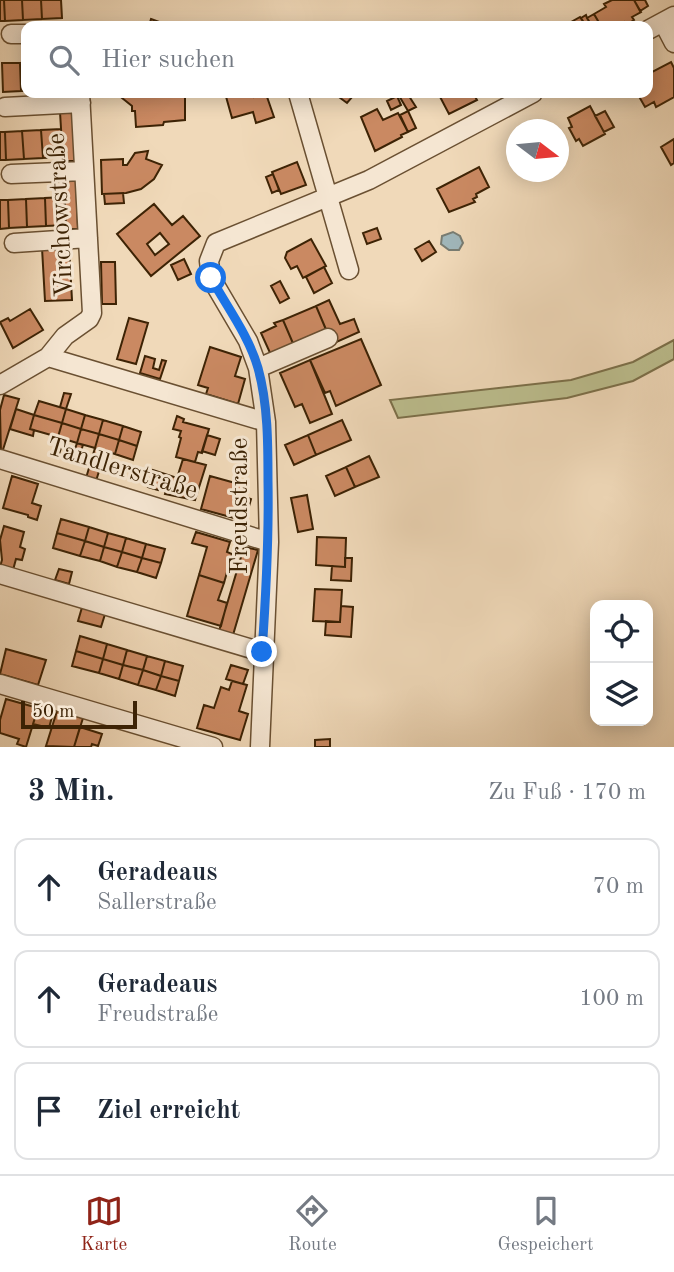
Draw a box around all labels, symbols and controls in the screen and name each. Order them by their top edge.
search box [21,21,653,98]
icon: search [45,41,83,79]
text: Hier suchen [101,47,235,73]
north arrow [506,119,569,182]
street label: Virchowstraße [44,132,78,298]
route start [195,262,226,293]
street label: Tandlerstraße [43,434,201,504]
street label: Freudstraße [227,437,253,575]
map controls [590,600,653,726]
button: locate [590,600,653,663]
route end [246,636,277,667]
button: layers [590,663,653,726]
scale bar [21,698,136,730]
text: 50 m [32,703,74,722]
text: 3 Min. [28,777,114,807]
text: Zu Fuß · 170 m [488,781,646,804]
text: Geradeaus [97,860,217,886]
icon: ahead [30,868,68,906]
text: 70 m [593,875,644,898]
text: Sallerstraße [97,891,217,914]
text: Geradeaus [97,972,217,998]
icon: ahead [30,980,68,1018]
text: 100 m [579,987,644,1010]
text: Freudstraße [97,1003,218,1026]
icon: arrive [30,1092,68,1130]
text: Ziel erreicht [97,1098,240,1124]
tab: Karte [80,1192,127,1257]
tab: Route [288,1192,337,1257]
tab: Gespeichert [497,1192,594,1257]

